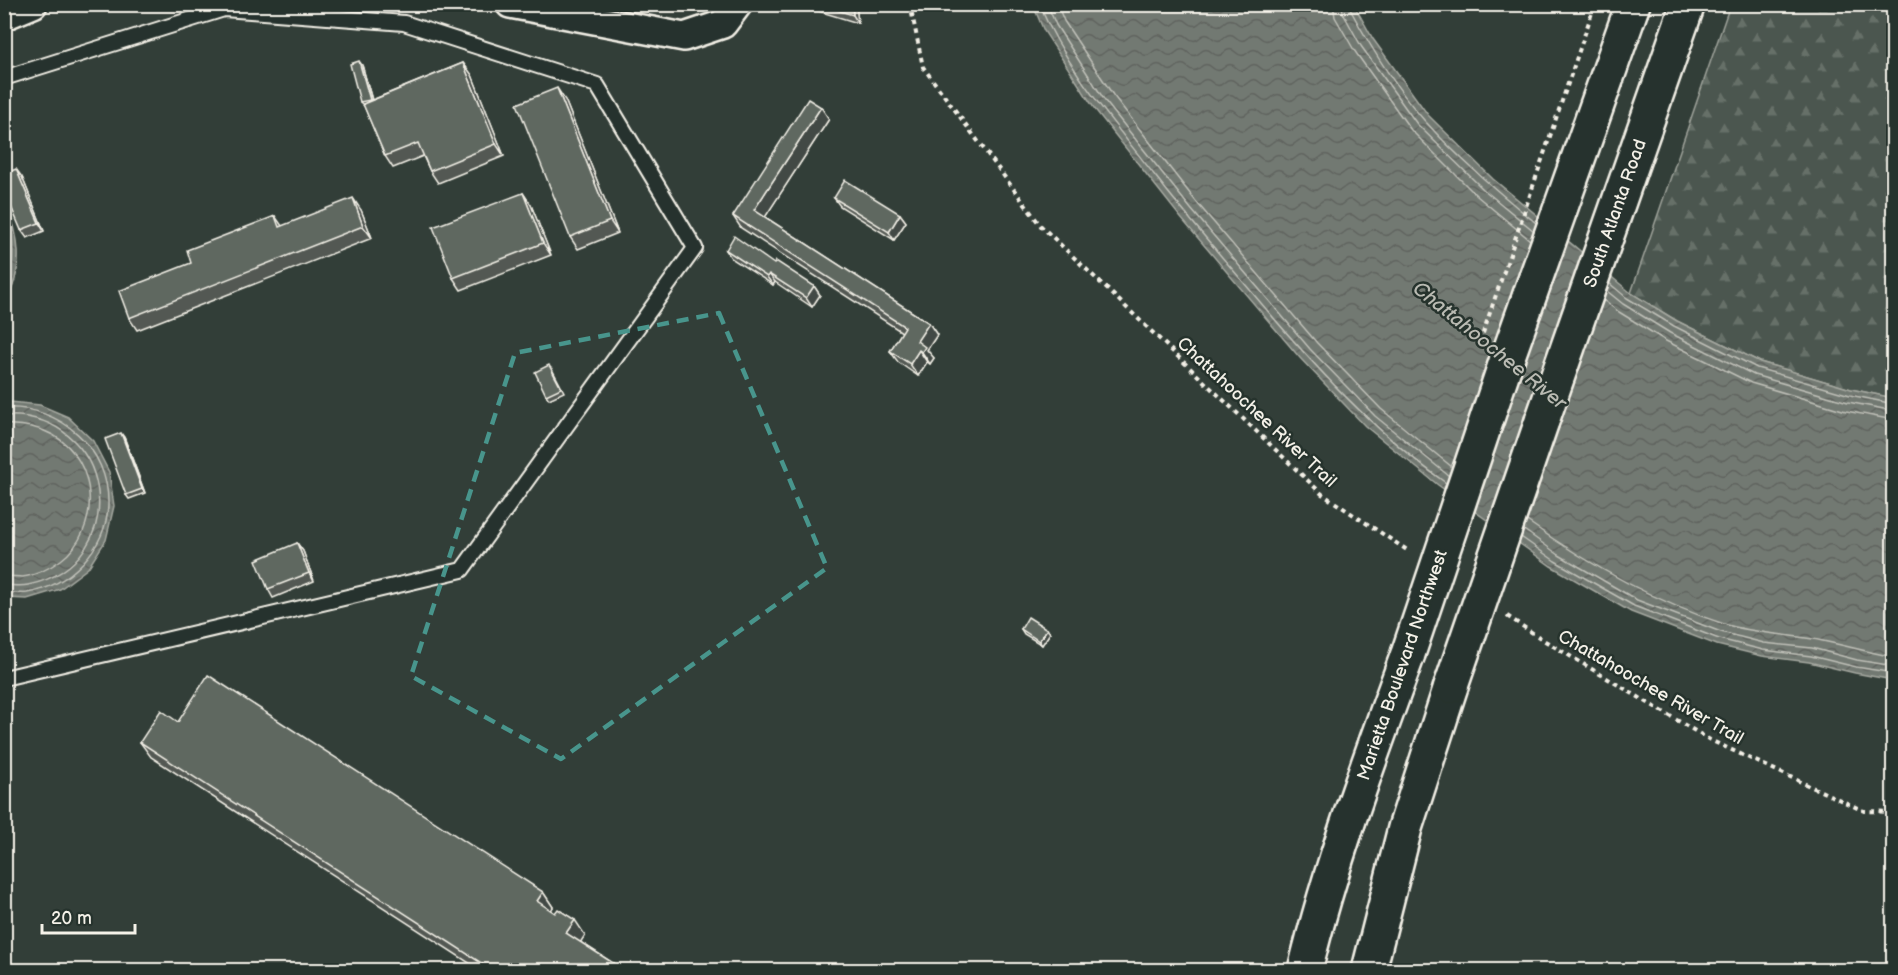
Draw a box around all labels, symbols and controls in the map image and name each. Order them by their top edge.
street label: South Atlanta Road [1580,137,1651,291]
water label: Chattahoochee River [1408,276,1572,416]
street label: Chattahoochee River Trail [1172,333,1341,492]
street label: Marietta Boulevard Northwest [1353,547,1452,783]
street label: Chattahoochee River Trail [1554,626,1747,749]
scale bar [42,897,135,935]
text: 20 m [51,908,92,929]

